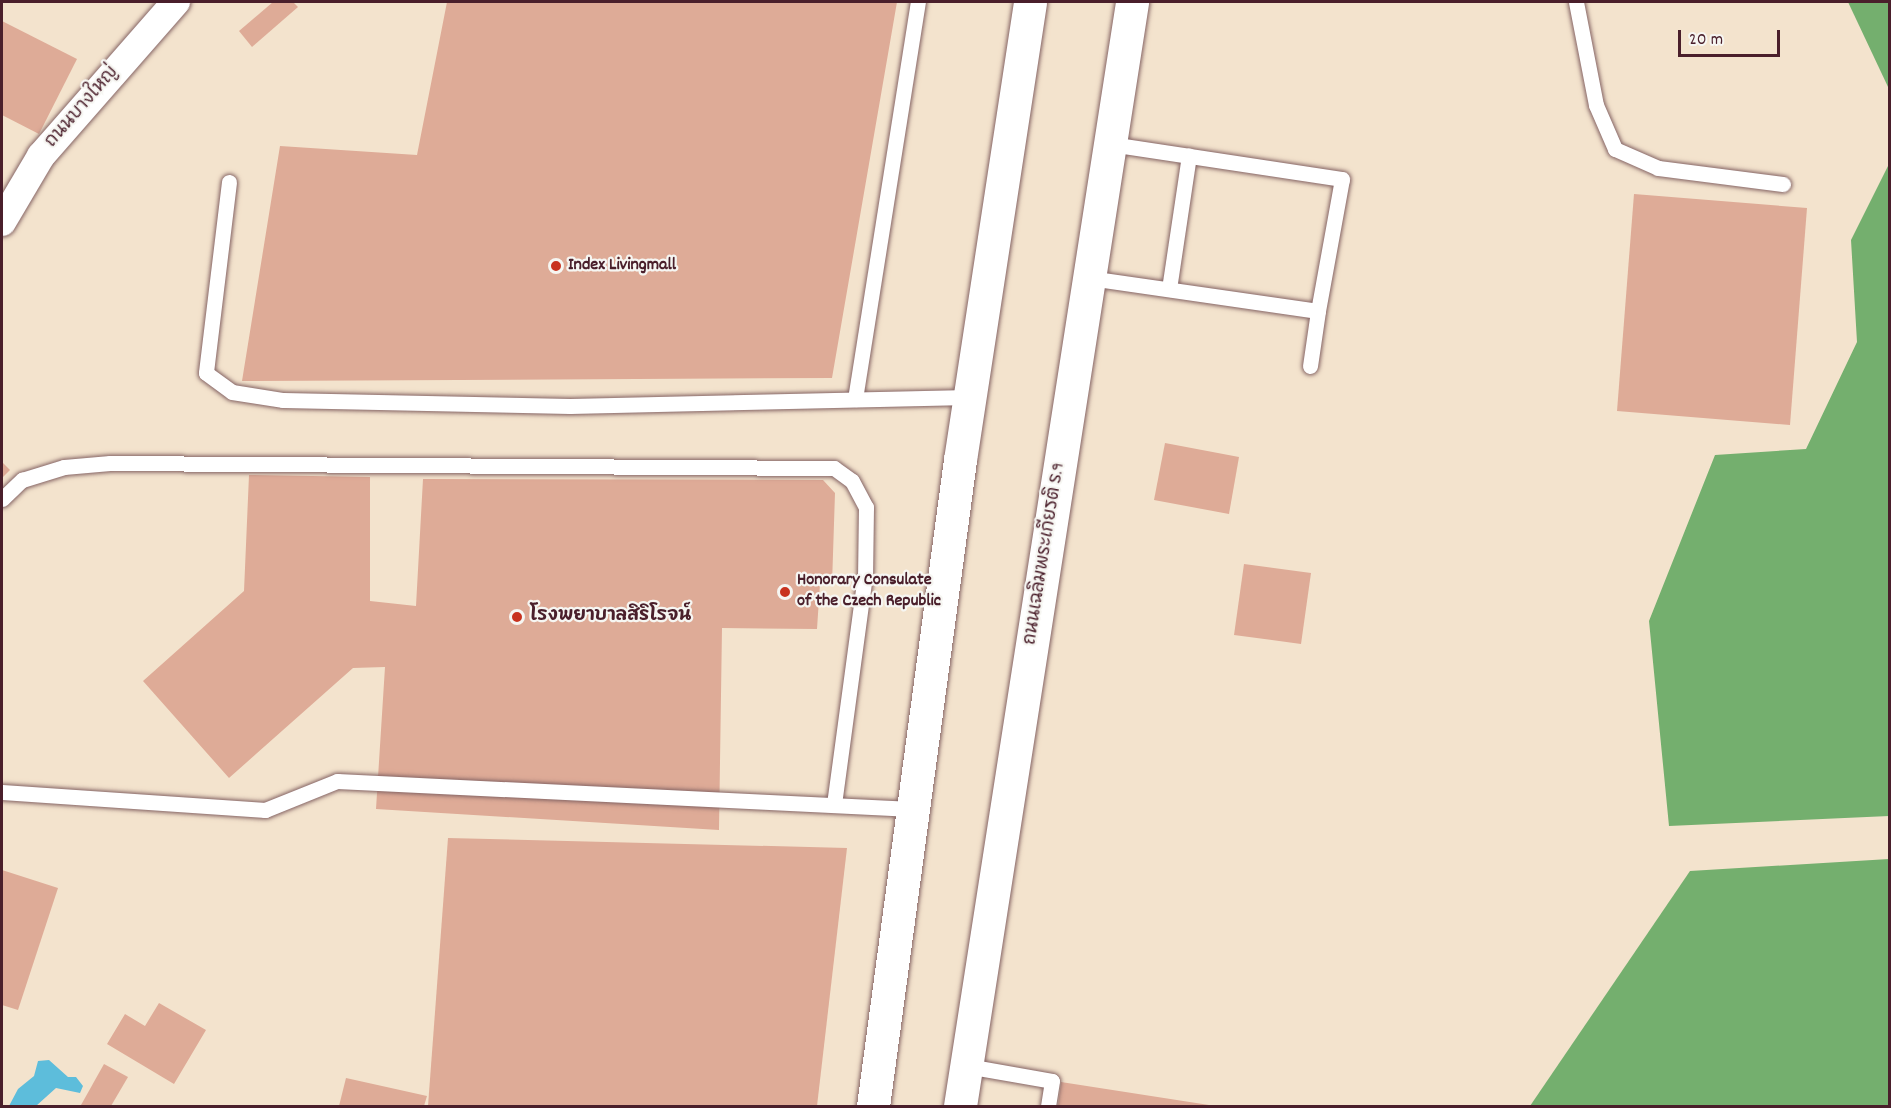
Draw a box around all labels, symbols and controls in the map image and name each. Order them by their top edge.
scale bar [1681,18,1783,56]
text: 20 m [1689,28,1723,53]
street label: ถนนบางใหญ่ [42,63,124,153]
place label: Index Livingmall [568,255,676,277]
marker: Index Livingmall [549,259,563,273]
street label: ถนนเฉลิมพระเกียรติ ร.9 [1021,461,1071,647]
place label: Honorary Consulate of the Czech Republic [797,571,941,614]
marker: Honorary Consulate of the Czech Republic [778,585,792,599]
place label: โรงพยาบาลสิริโรจน์ [530,606,691,628]
marker: โรงพยาบาลสิริโรจน์ [508,608,526,626]

